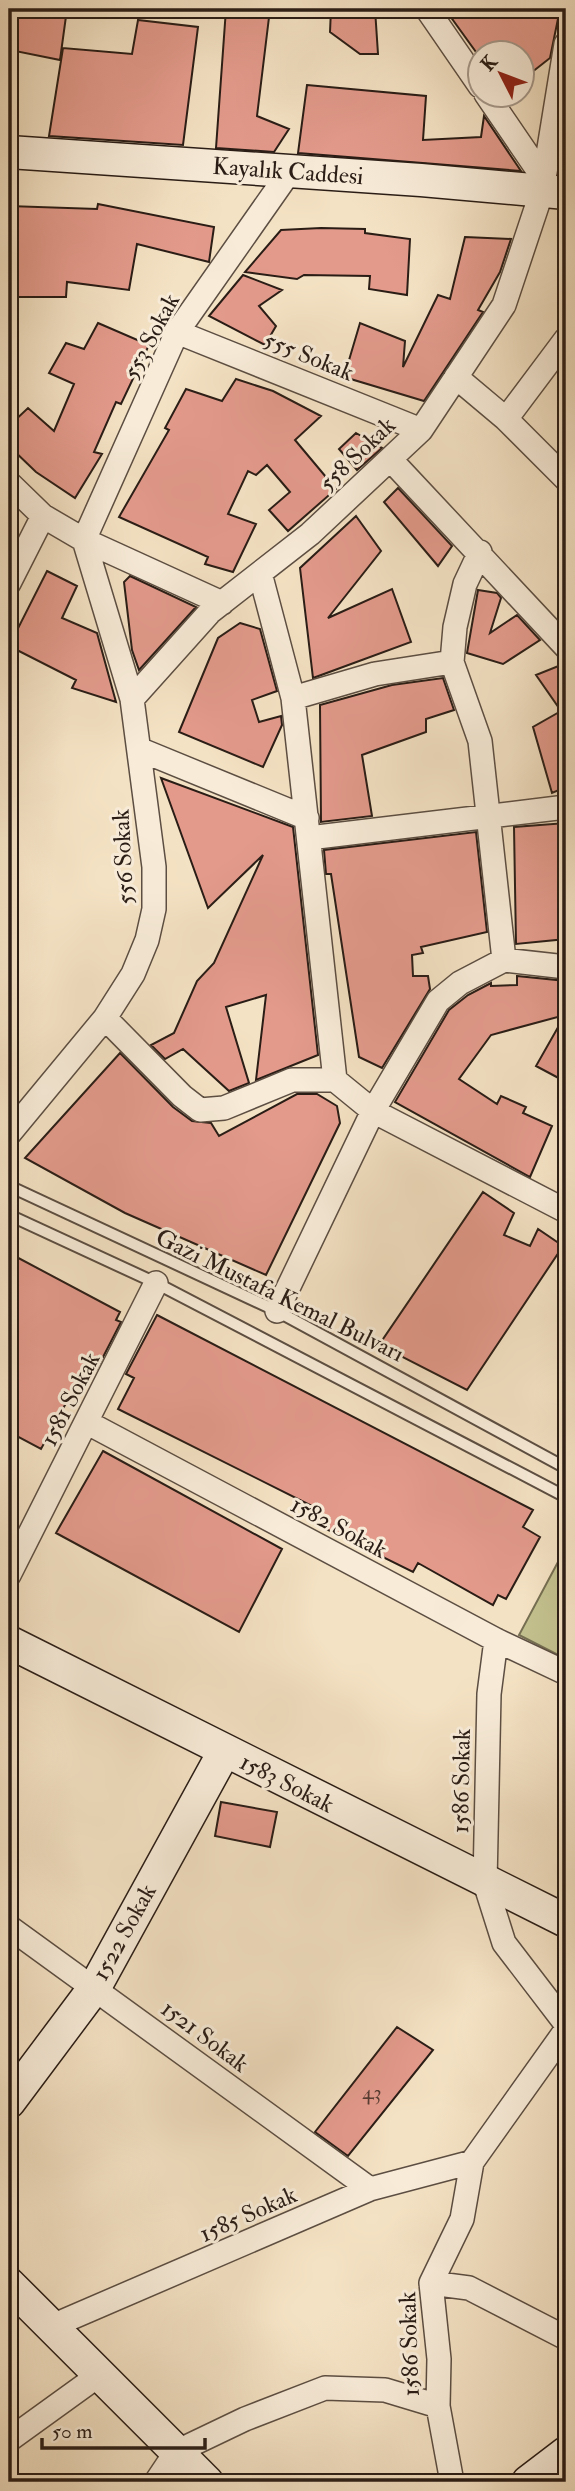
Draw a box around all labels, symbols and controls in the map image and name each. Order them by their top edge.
north arrow [466,38,536,108]
text: K [476,50,503,76]
street label: Kayalık Caddesi [211,151,365,192]
street label: 553 Sokak [116,288,187,384]
street label: 555 Sokak [259,324,359,389]
street label: 558 Sokak [312,410,403,498]
street label: 556 Sokak [105,808,141,906]
street label: Gazi Mustafa Kemal Bulvarı [150,1222,409,1369]
street label: 1581 Sokak [34,1347,107,1451]
street label: 1582 Sokak [285,1489,393,1566]
street label: 1586 Sokak [445,1728,478,1834]
street label: 1583 Sokak [234,1746,340,1821]
street label: 1522 Sokak [85,1878,164,1986]
street label: 1521 Sokak [155,1993,255,2080]
house number: 43 [362,2079,382,2106]
street label: 1585 Sokak [195,2179,302,2250]
street label: 1586 Sokak [392,2291,427,2397]
scale bar [42,2407,205,2451]
text: 50 m [52,2418,93,2445]

